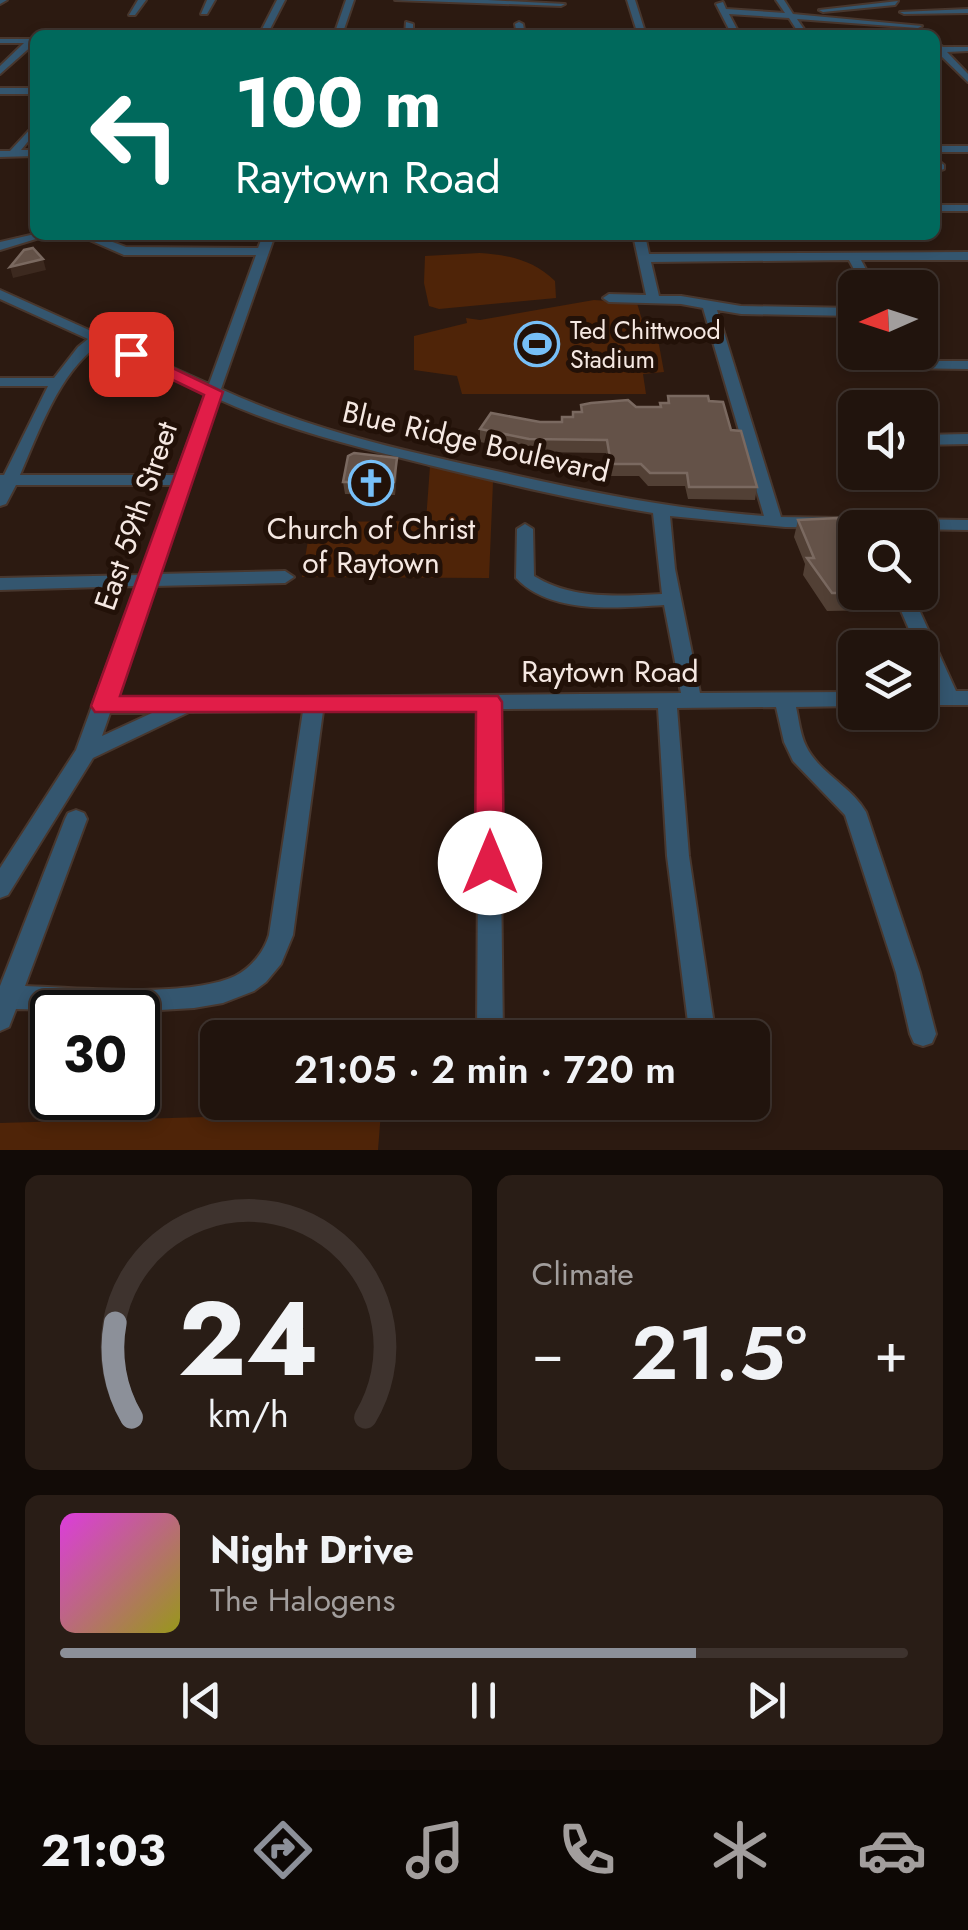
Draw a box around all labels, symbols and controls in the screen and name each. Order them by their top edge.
text: 100 m [235,52,442,153]
icon: left [70,70,200,200]
text: Raytown Road [235,145,501,210]
north arrow [838,270,938,370]
map controls [838,270,938,730]
pin [89,312,174,397]
place label: Ted Chittwood Stadium [570,312,721,377]
sports icon: Ted Chittwood Stadium [514,321,560,367]
icon: arrive [104,327,159,382]
street label: Blue Ridge Boulevard [338,390,614,493]
button: sound [838,390,938,490]
street label: East 59th Street [83,415,188,616]
church icon: Church of Christ of Raytown [348,460,394,506]
place label: Church of Christ of Raytown [267,507,476,584]
button: search [838,510,938,610]
button: layers [838,630,938,730]
street label: Raytown Road [521,650,699,693]
position arrow [438,811,542,915]
speed limit sign: 30 [30,990,160,1120]
text: 21:05 · 2 min · 720 m [294,1042,676,1097]
text: Climate [532,1251,634,1297]
text: 24 [178,1264,319,1414]
text: 21.5° [631,1299,807,1407]
text: − [532,1313,564,1393]
text: + [874,1313,908,1393]
text: km/h [208,1389,289,1440]
text: Night Drive [210,1522,414,1577]
text: The Halogens [210,1577,395,1623]
icon: previous [174,1673,229,1728]
icon: pause [456,1673,511,1728]
icon: next [739,1673,794,1728]
icon: directions [248,1815,318,1885]
icon: music [400,1815,470,1885]
icon: phone [552,1815,622,1885]
icon: climate [705,1815,775,1885]
icon: car [857,1815,927,1885]
text: 21:03 [41,1818,166,1883]

